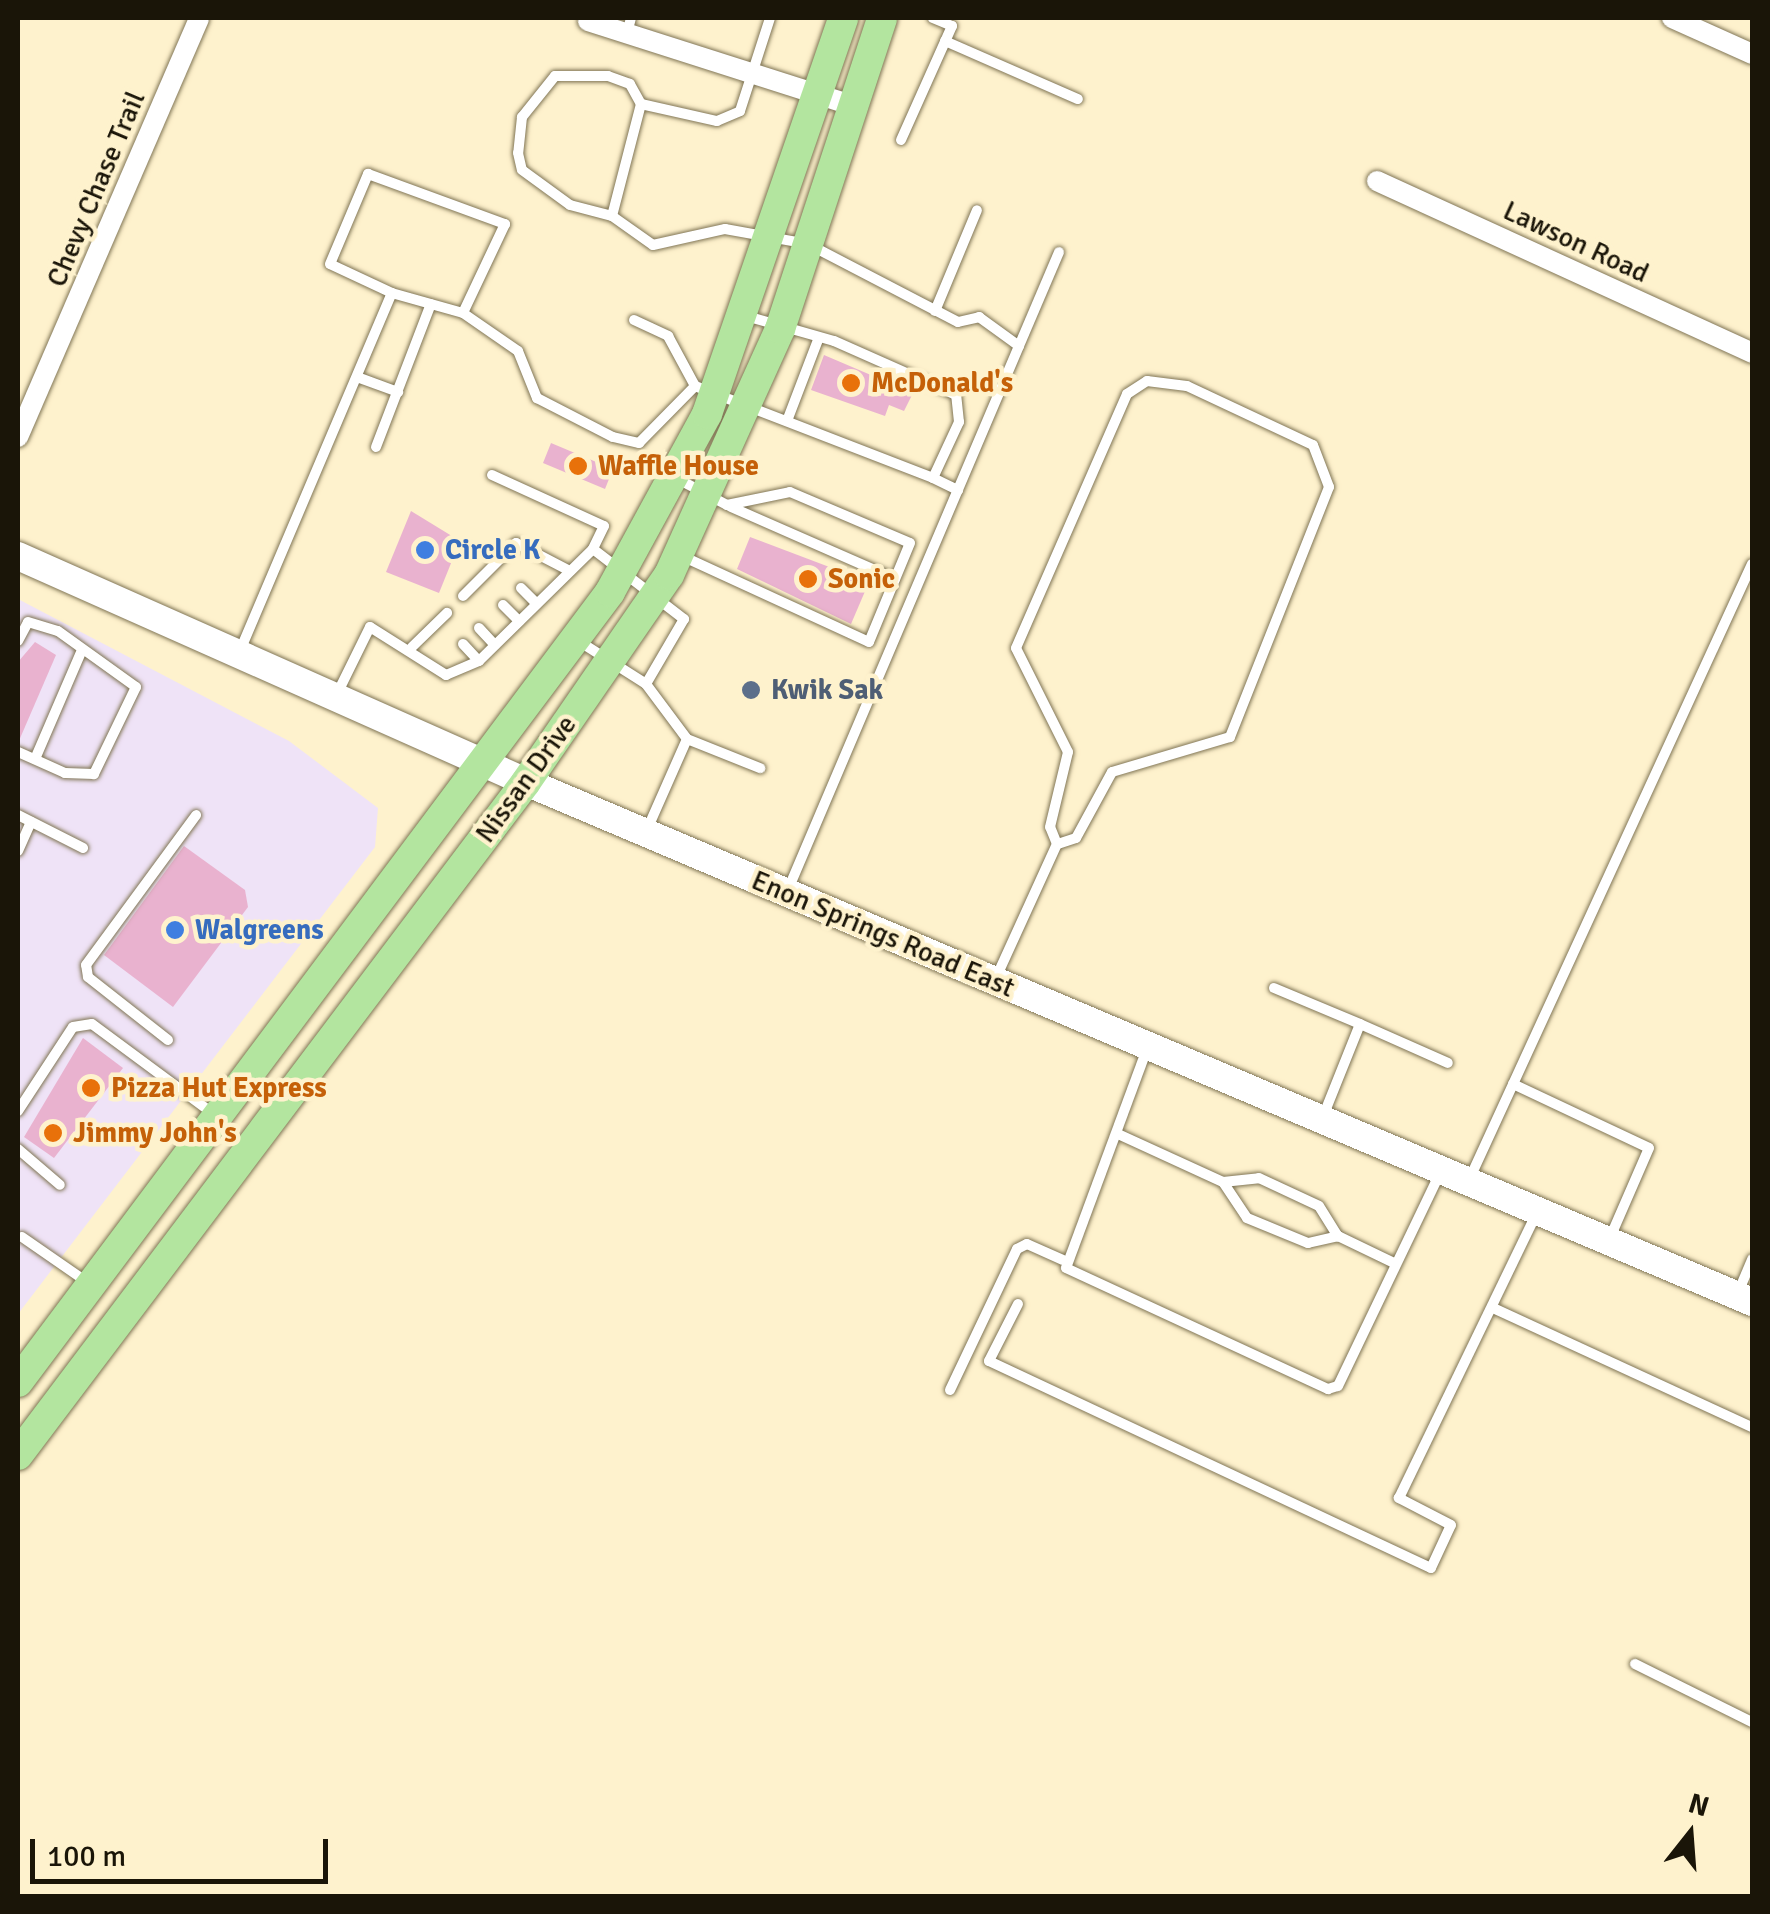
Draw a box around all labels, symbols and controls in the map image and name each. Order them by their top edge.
street label: Chevy Chase Trail [40,86,152,292]
street label: Lawson Road [1498,194,1654,290]
place label: McDonald's [871,366,1013,400]
marker: McDonald's [840,372,862,394]
place label: Waffle House [598,449,759,483]
marker: Waffle House [567,455,589,477]
place label: Circle K [445,533,540,567]
marker: Circle K [414,539,436,561]
place label: Sonic [828,562,895,596]
marker: Sonic [797,568,819,590]
place label: Kwik Sak [771,673,883,707]
marker: Kwik Sak [740,679,762,701]
street label: Nissan Drive [469,709,583,849]
street label: Enon Springs Road East [746,863,1020,1005]
place label: Walgreens [195,913,324,947]
marker: Walgreens [164,919,186,941]
place label: Pizza Hut Express [111,1071,327,1105]
marker: Pizza Hut Express [80,1077,102,1099]
place label: Jimmy John's [73,1116,237,1150]
marker: Jimmy John's [42,1122,64,1144]
north arrow [1640,1784,1740,1884]
text: N [1684,1786,1713,1824]
scale bar [35,1819,332,1881]
text: 100 m [47,1838,126,1875]

